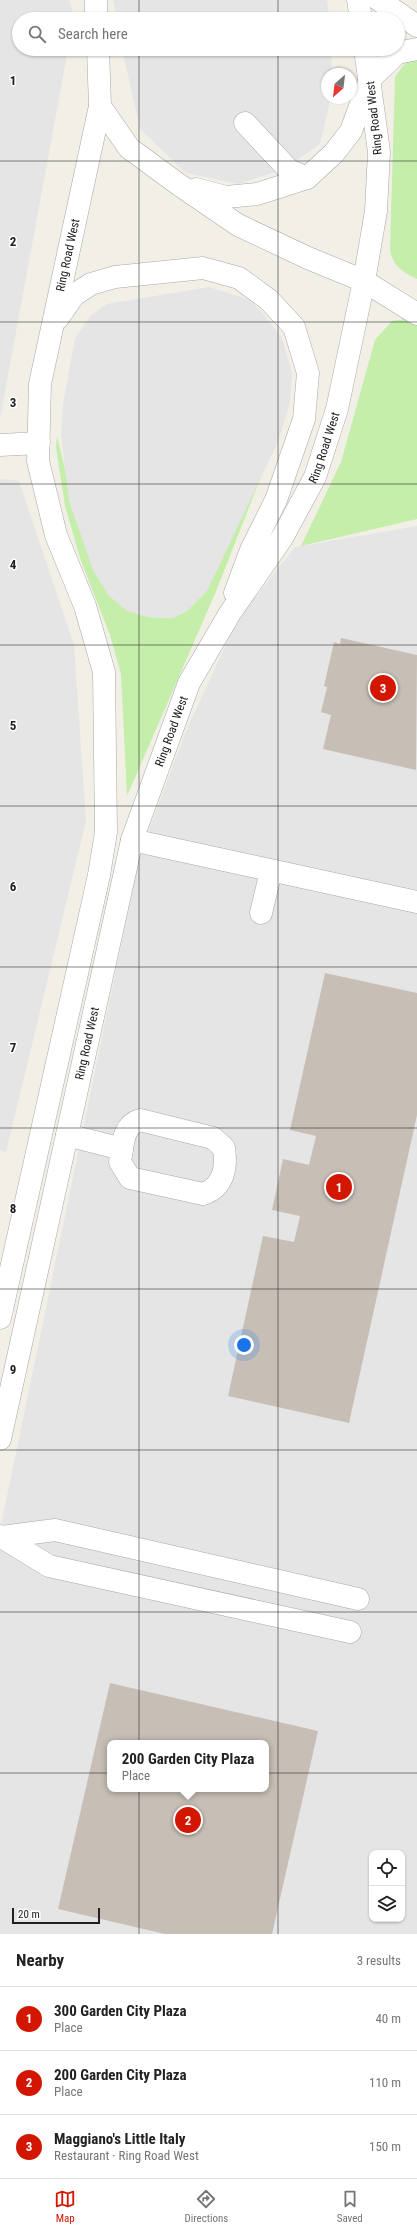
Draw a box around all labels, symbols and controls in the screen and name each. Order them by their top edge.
search box [12,12,405,56]
icon: search [26,23,48,45]
text: Search here [58,25,128,43]
north arrow [321,68,357,104]
text: 1 [10,73,16,88]
street label: Ring Road West [363,80,385,156]
street label: Ring Road West [53,217,83,293]
text: 2 [10,234,17,249]
text: 3 [10,395,16,410]
street label: Ring Road West [306,410,343,486]
text: 4 [10,557,17,572]
pin: 3 [370,673,396,703]
street label: Ring Road West [152,694,191,769]
text: 5 [10,718,17,733]
text: 6 [10,879,17,894]
street label: Ring Road West [72,1005,102,1081]
text: 7 [10,1040,17,1055]
pin: 1 [326,1172,352,1202]
text: 8 [10,1201,16,1216]
your location [234,1335,254,1355]
text: 9 [10,1362,16,1377]
popup [107,1740,269,1792]
text: 200 Garden City Plaza [122,1750,254,1768]
text: Place [122,1768,150,1783]
pin: 2 [175,1805,201,1835]
map controls [369,1850,405,1922]
button: locate [369,1850,405,1886]
button: layers [369,1886,405,1922]
scale bar [12,1906,100,1925]
text: 20 m [18,1908,40,1921]
text: Nearby [16,1950,64,1970]
text: 3 results [357,1953,401,1968]
text: 300 Garden City Plaza [54,2002,187,2020]
text: 1 [26,2011,32,2026]
text: 40 m [375,2011,401,2026]
text: Place [54,2020,83,2035]
text: 200 Garden City Plaza [54,2066,187,2084]
text: 2 [26,2075,32,2090]
text: 110 m [369,2075,401,2090]
text: Place [54,2084,83,2099]
text: Maggiano's Little Italy [54,2130,185,2148]
text: 3 [26,2139,32,2154]
text: 150 m [369,2139,401,2154]
text: Restaurant · Ring Road West [54,2148,199,2163]
tab: Map [54,2188,76,2225]
tab: Directions [184,2188,228,2225]
tab: Saved [337,2188,363,2225]

